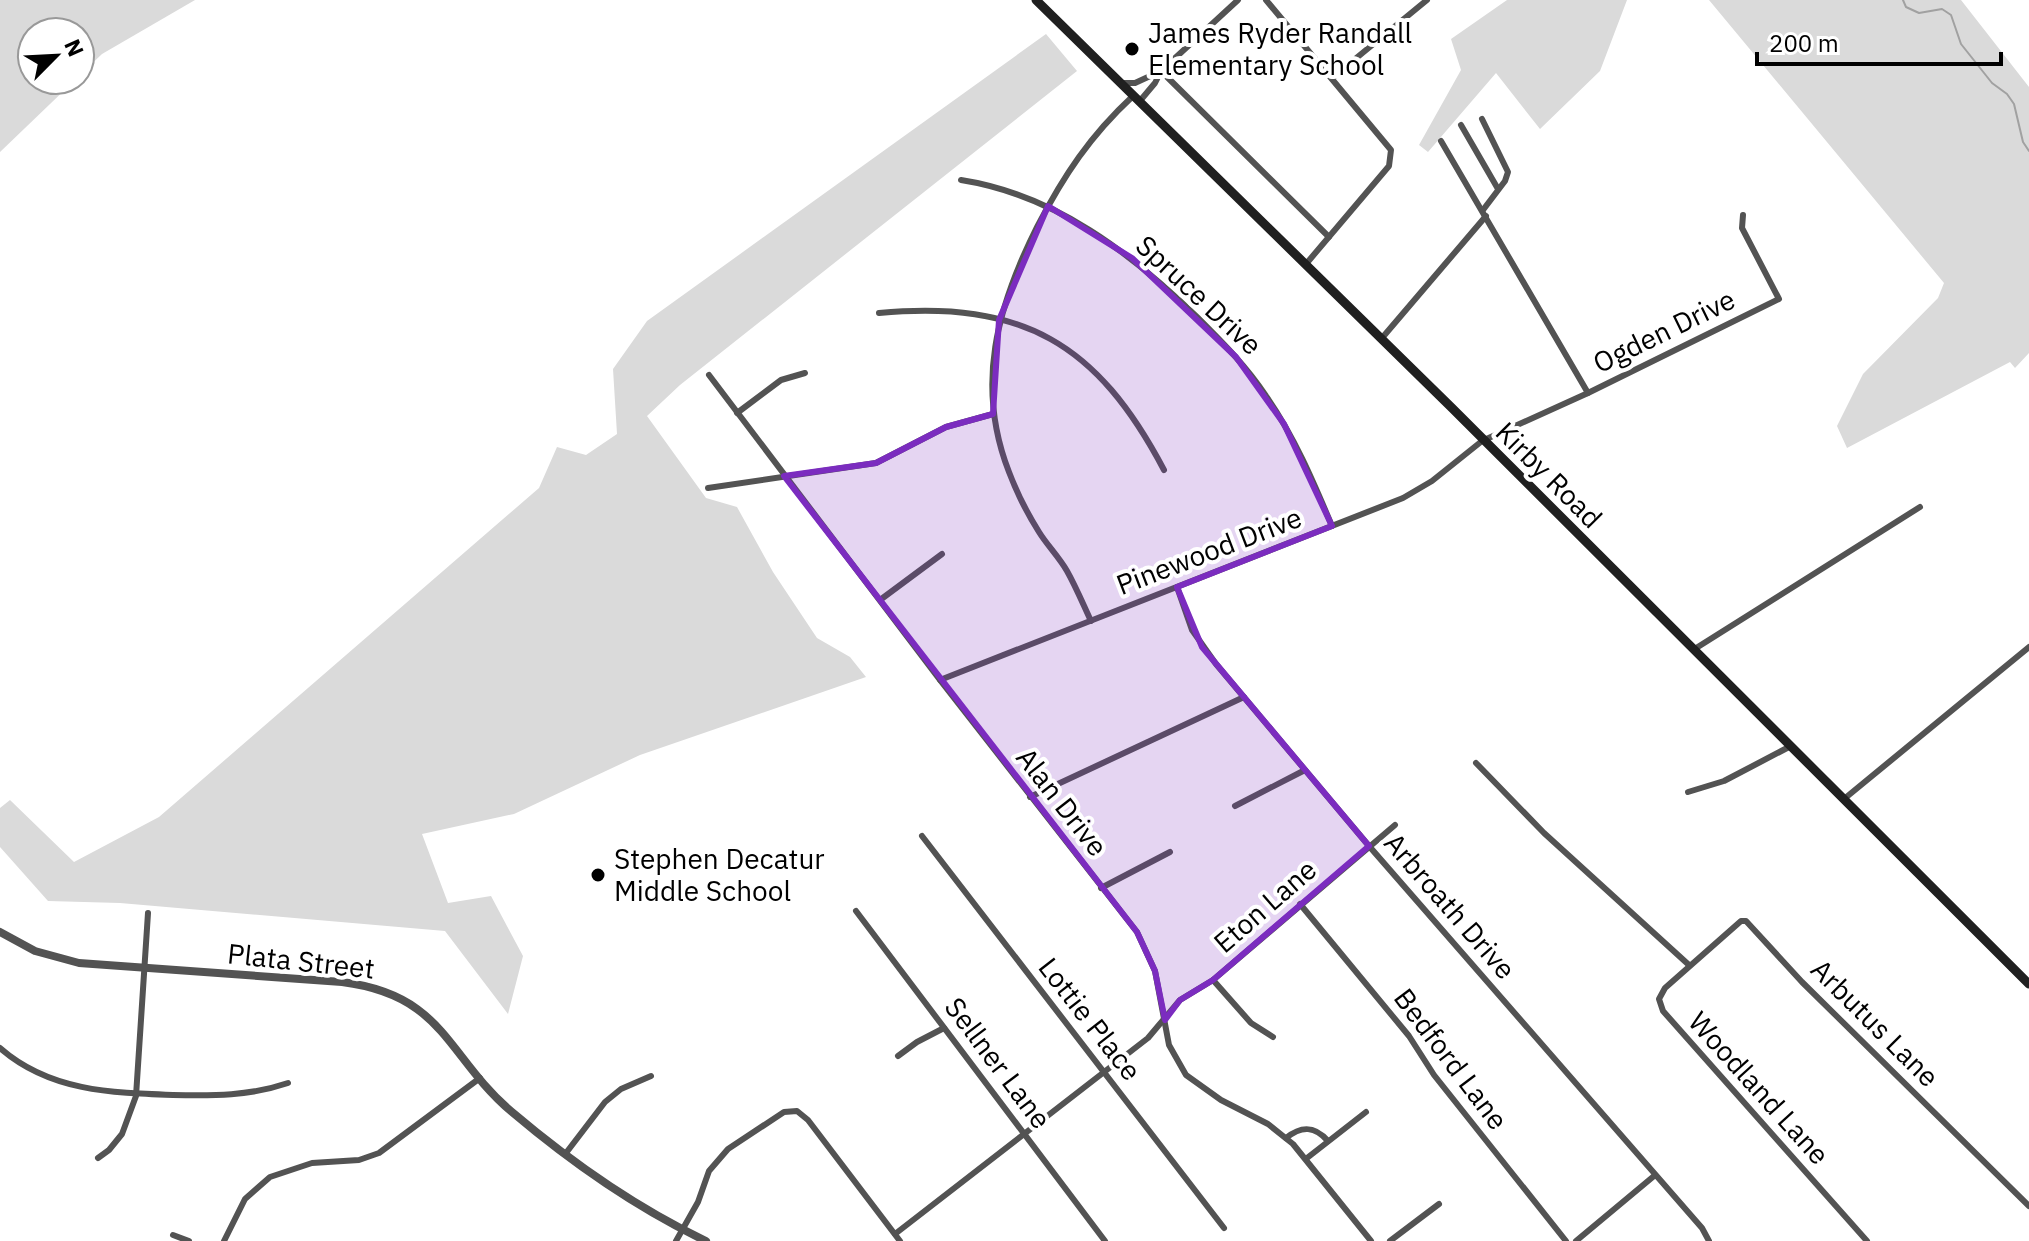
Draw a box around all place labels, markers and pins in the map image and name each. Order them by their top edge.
place label: James Ryder Randall Elementary School [1148,14,1412,83]
marker: James Ryder Randall Elementary School [1123,40,1141,58]
place label: Stephen Decatur Middle School [614,840,825,909]
marker: Stephen Decatur Middle School [589,866,607,884]

